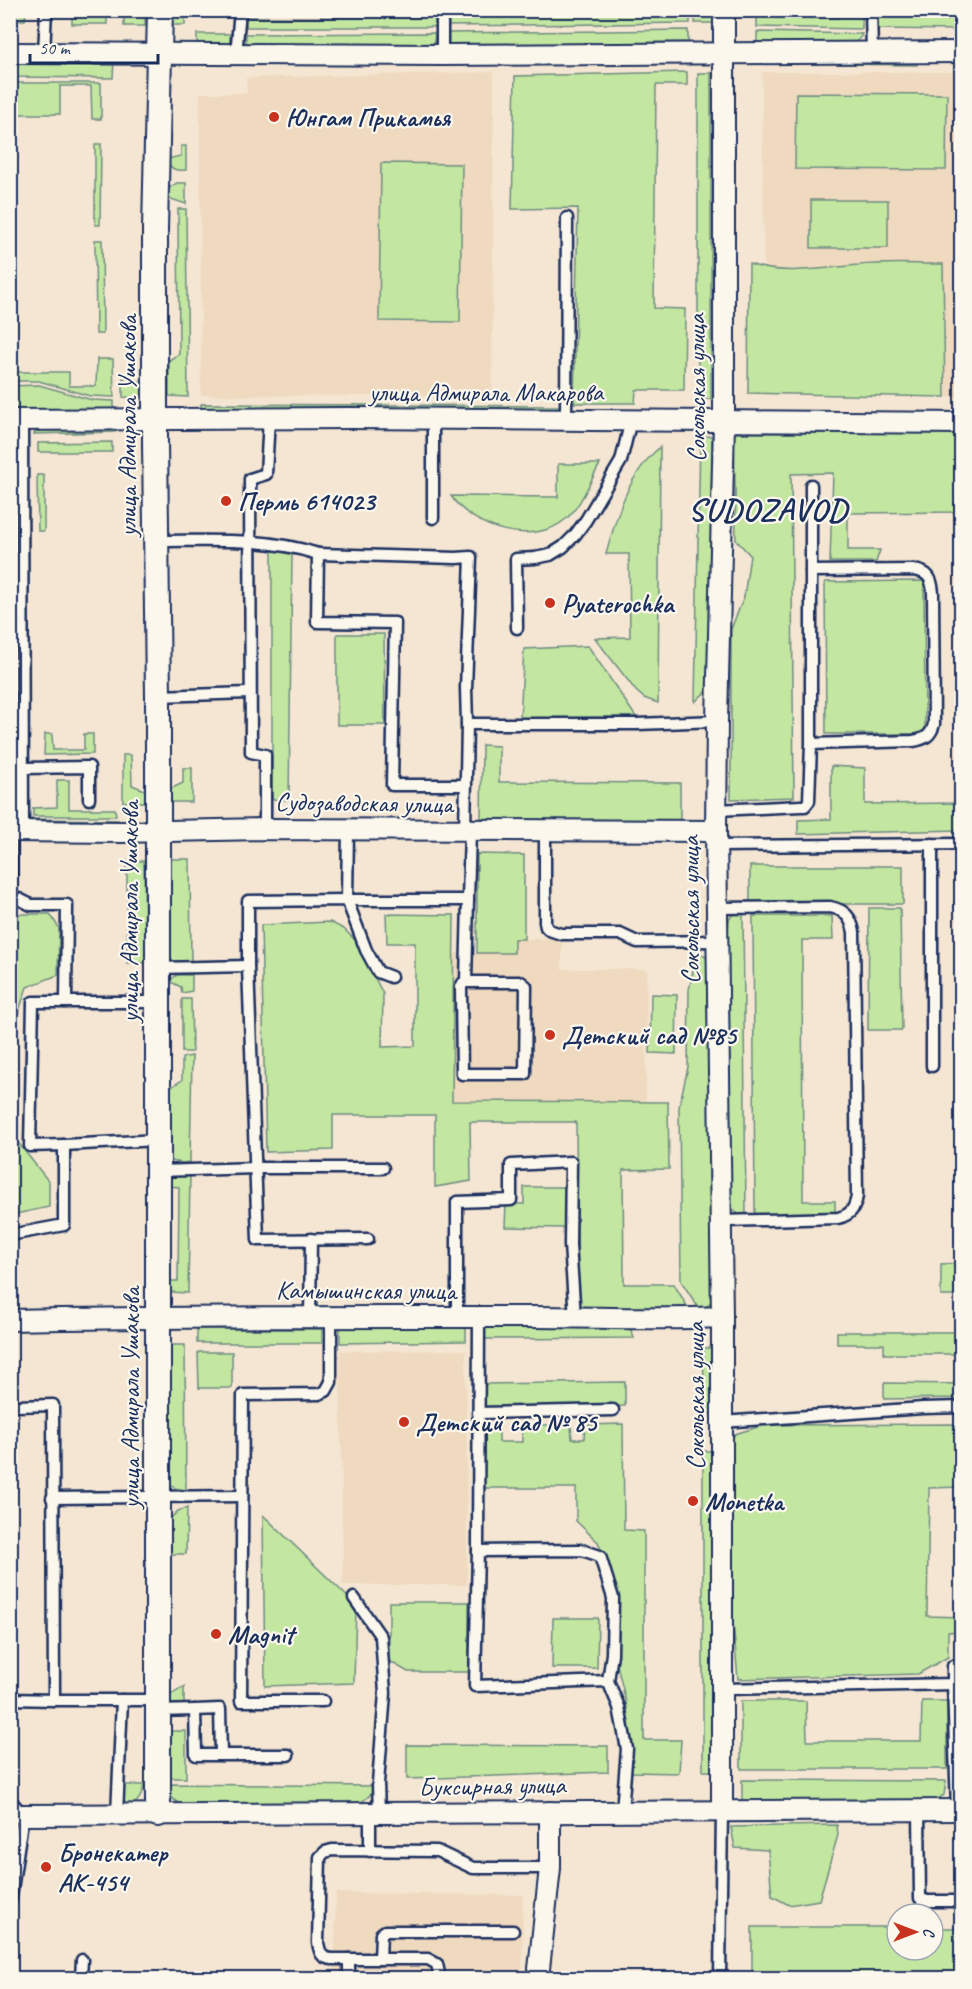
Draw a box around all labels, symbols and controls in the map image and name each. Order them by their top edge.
scale bar [30,27,158,65]
text: 50 m [39,37,72,59]
place label: Юнгам Прикамья [286,101,451,134]
marker: Юнгам Прикамья [267,110,281,124]
street label: Сокольская улица [680,312,713,462]
street label: улица Адмирала Ушакова [111,313,144,539]
street label: улица Адмирала Макарова [367,376,605,409]
place label: Пермь 614023 [238,485,377,518]
district label: SUDOZAVOD [688,489,850,530]
marker: Пермь 614023 [219,494,233,508]
place label: Pyaterochka [562,587,676,620]
marker: Pyaterochka [543,596,557,610]
street label: Судозаводская улица [275,785,455,821]
street label: улица Адмирала Ушакова [113,799,146,1025]
street label: Сокольская улица [674,834,707,984]
place label: Детский сад №85 [562,1019,739,1052]
marker: Детский сад №85 [543,1028,557,1042]
street label: Камышинская улица [276,1274,458,1307]
street label: улица Адмирала Ушакова [114,1285,147,1511]
street label: Сокольская улица [679,1320,712,1470]
place label: Детский сад № 85 [416,1406,599,1439]
marker: Детский сад № 85 [397,1415,411,1429]
place label: Monetka [705,1485,785,1518]
marker: Monetka [686,1494,700,1508]
place label: Magnit [228,1618,298,1651]
marker: Magnit [209,1627,223,1641]
street label: Буксирная улица [418,1768,567,1804]
place label: Бронекатер АК-454 [58,1836,170,1899]
marker: Бронекатер АК-454 [39,1860,53,1874]
north arrow [885,1902,945,1962]
text: С [919,1928,939,1938]

